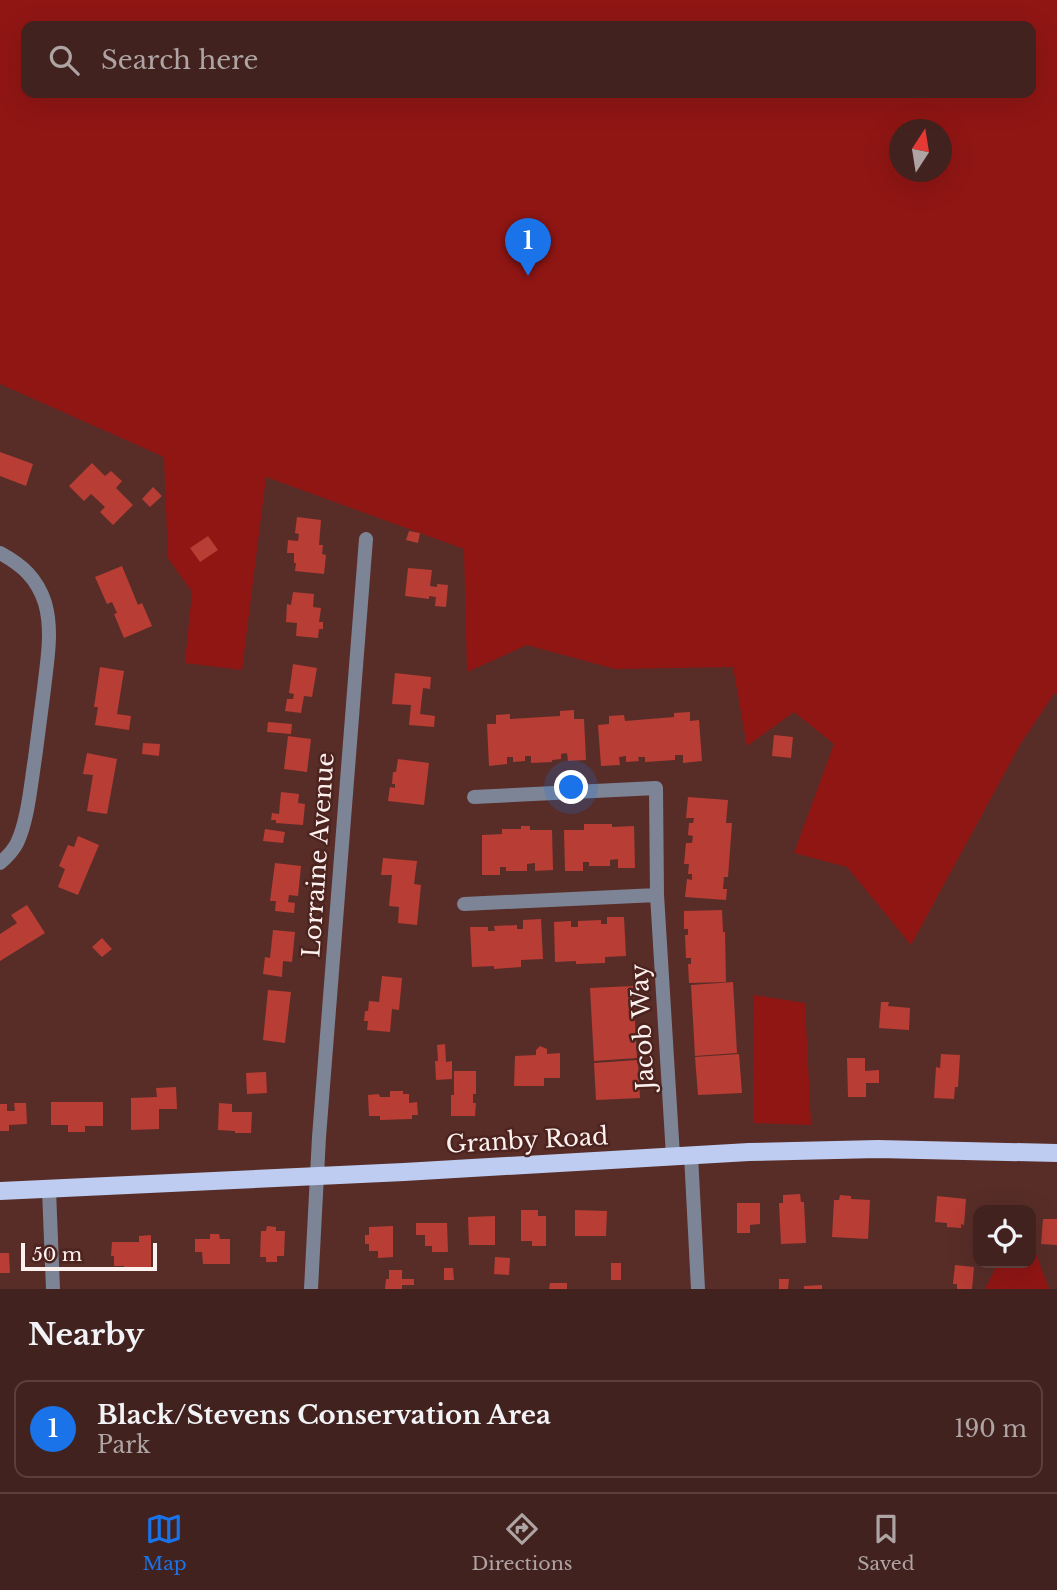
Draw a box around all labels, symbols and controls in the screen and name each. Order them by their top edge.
search box [21,21,1036,98]
icon: search [45,41,83,79]
text: Search here [101,44,258,76]
north arrow [889,119,952,182]
pin: 1 [505,218,551,276]
street label: Lorraine Avenue [296,752,340,958]
your location [554,770,588,804]
street label: Jacob Way [624,962,660,1094]
street label: Granby Road [445,1121,609,1159]
map controls [973,1205,1036,1268]
button: locate [973,1205,1036,1268]
scale bar [21,1240,158,1272]
text: 50 m [32,1243,82,1266]
text: Nearby [28,1316,144,1353]
text: Black/Stevens Conservation Area [97,1399,551,1431]
text: 1 [48,1415,58,1443]
text: 190 m [954,1415,1027,1443]
text: Park [97,1431,150,1459]
tab: Map [142,1510,187,1575]
tab: Directions [471,1510,572,1575]
tab: Saved [857,1510,915,1575]

